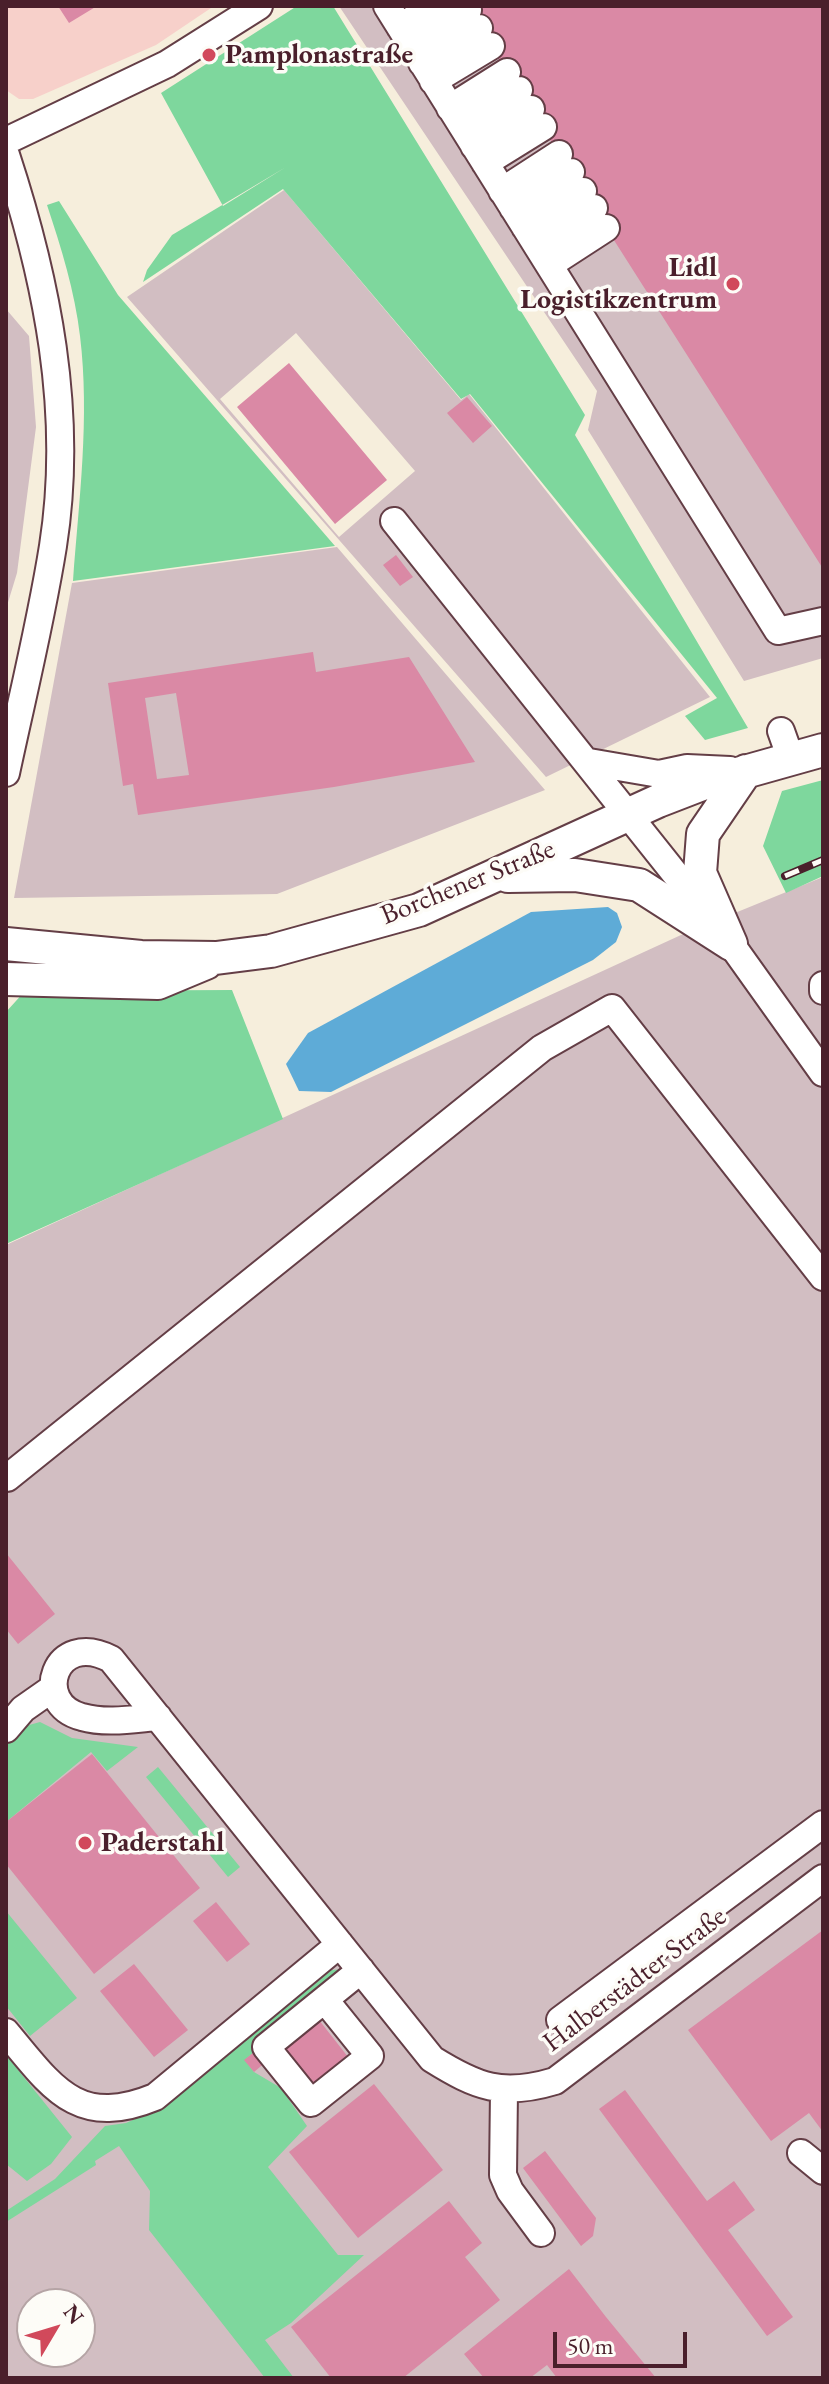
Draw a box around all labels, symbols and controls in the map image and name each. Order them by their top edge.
place label: Pamplonastraße [225,38,413,72]
marker: Pamplonastraße [200,46,218,64]
place label: Lidl Logistikzentrum [520,251,717,317]
marker: Lidl Logistikzentrum [724,275,742,293]
street label: Borchener Straße [376,833,560,933]
place label: Paderstahl [101,1826,224,1860]
marker: Paderstahl [76,1834,94,1852]
street label: Halberstädter Straße [537,1900,733,2060]
north arrow [16,2288,96,2368]
text: N [57,2298,91,2330]
scale bar [557,2316,691,2366]
text: 50 m [567,2330,614,2361]

